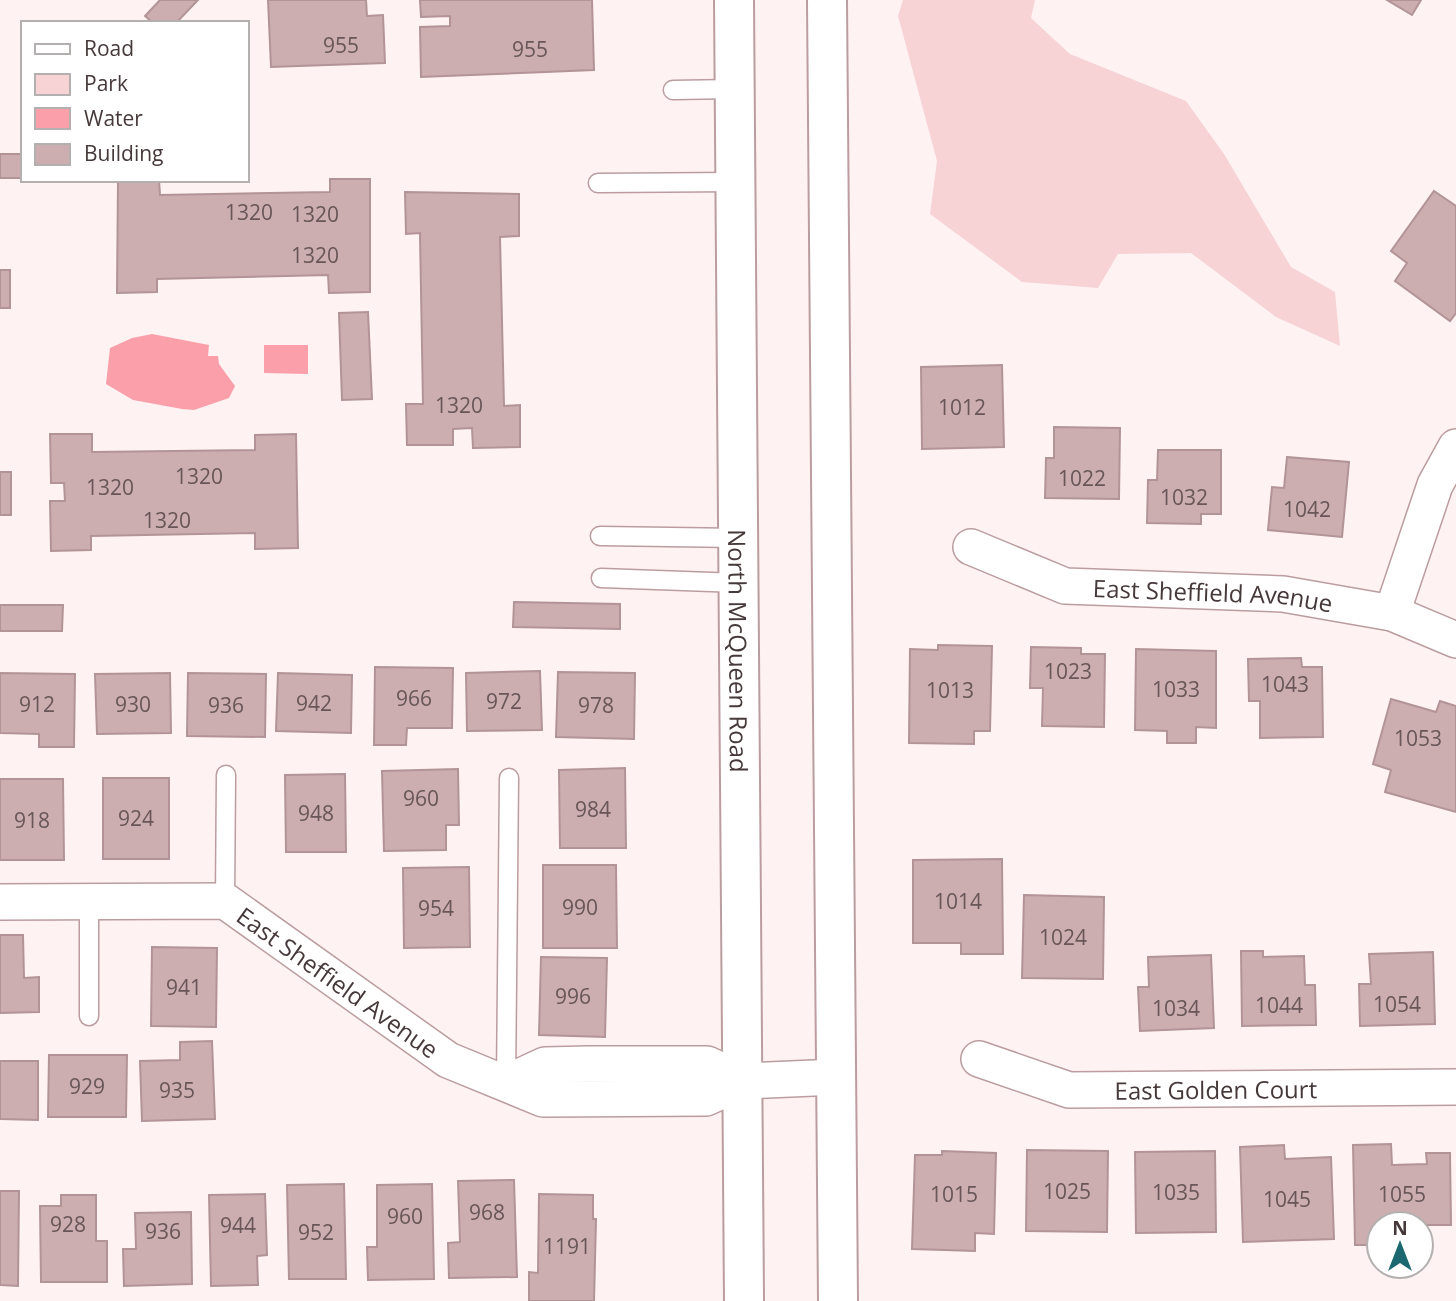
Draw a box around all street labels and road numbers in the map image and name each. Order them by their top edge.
street label: North McQueen Road [722,529,756,773]
street label: East Sheffield Avenue [1092,571,1335,619]
street label: East Sheffield Avenue [231,898,446,1065]
street label: East Golden Court [1114,1072,1317,1106]

